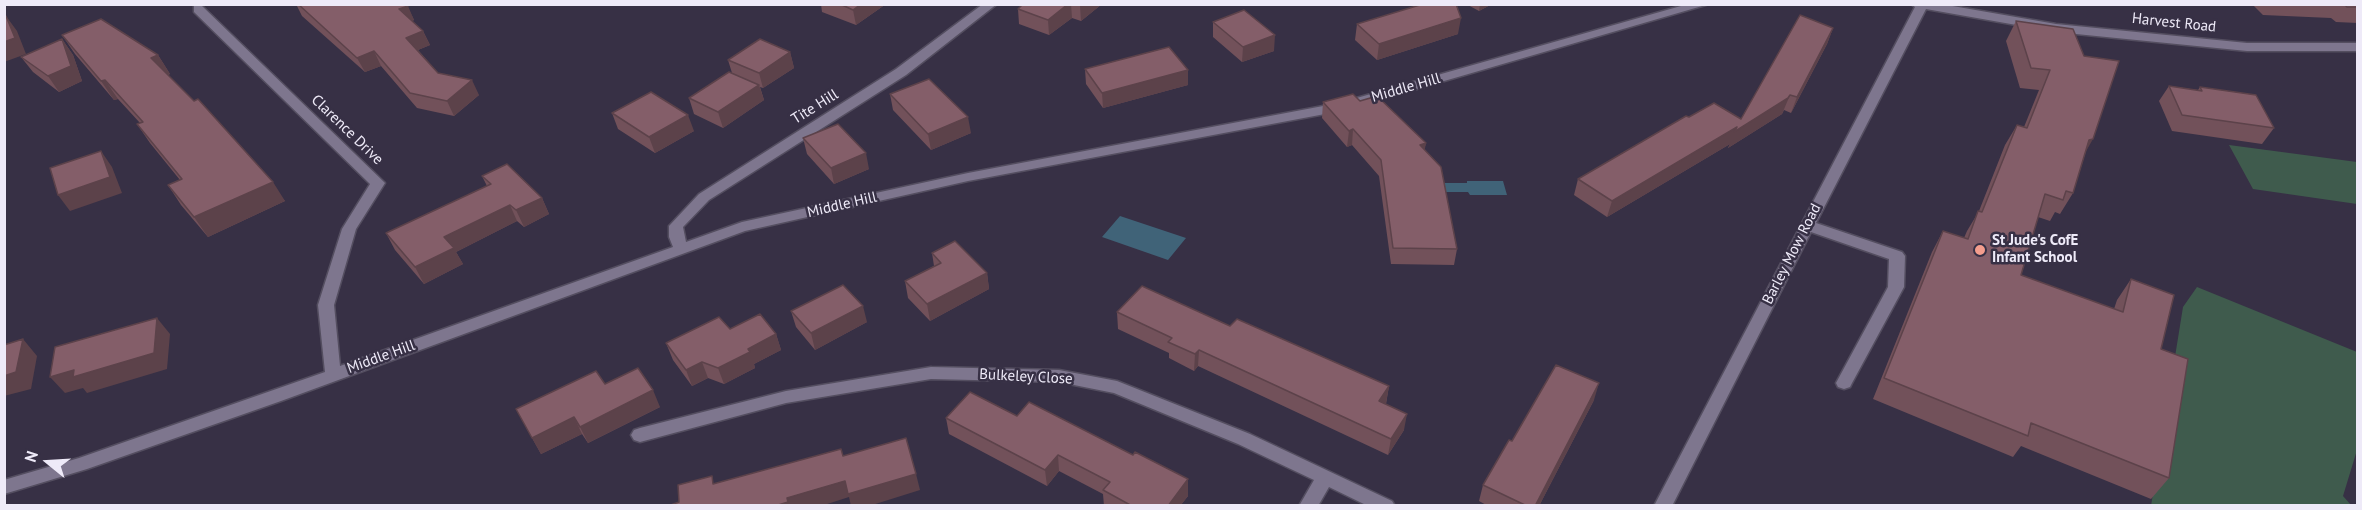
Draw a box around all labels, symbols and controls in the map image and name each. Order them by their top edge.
street label: Harvest Road [2131,10,2217,36]
street label: Middle Hill [1369,70,1443,106]
street label: Tite Hill [788,86,842,128]
street label: Clarence Drive [307,91,387,169]
street label: Middle Hill [805,188,879,222]
street label: Barley Mow Road [1759,201,1825,307]
place label: St Jude's CofE Infant School [1992,232,2078,267]
marker: St Jude's CofE Infant School [1973,243,1987,257]
street label: Middle Hill [345,336,417,378]
street label: Bulkeley Close [979,366,1073,388]
north arrow [18,432,78,492]
text: N [20,448,42,465]

